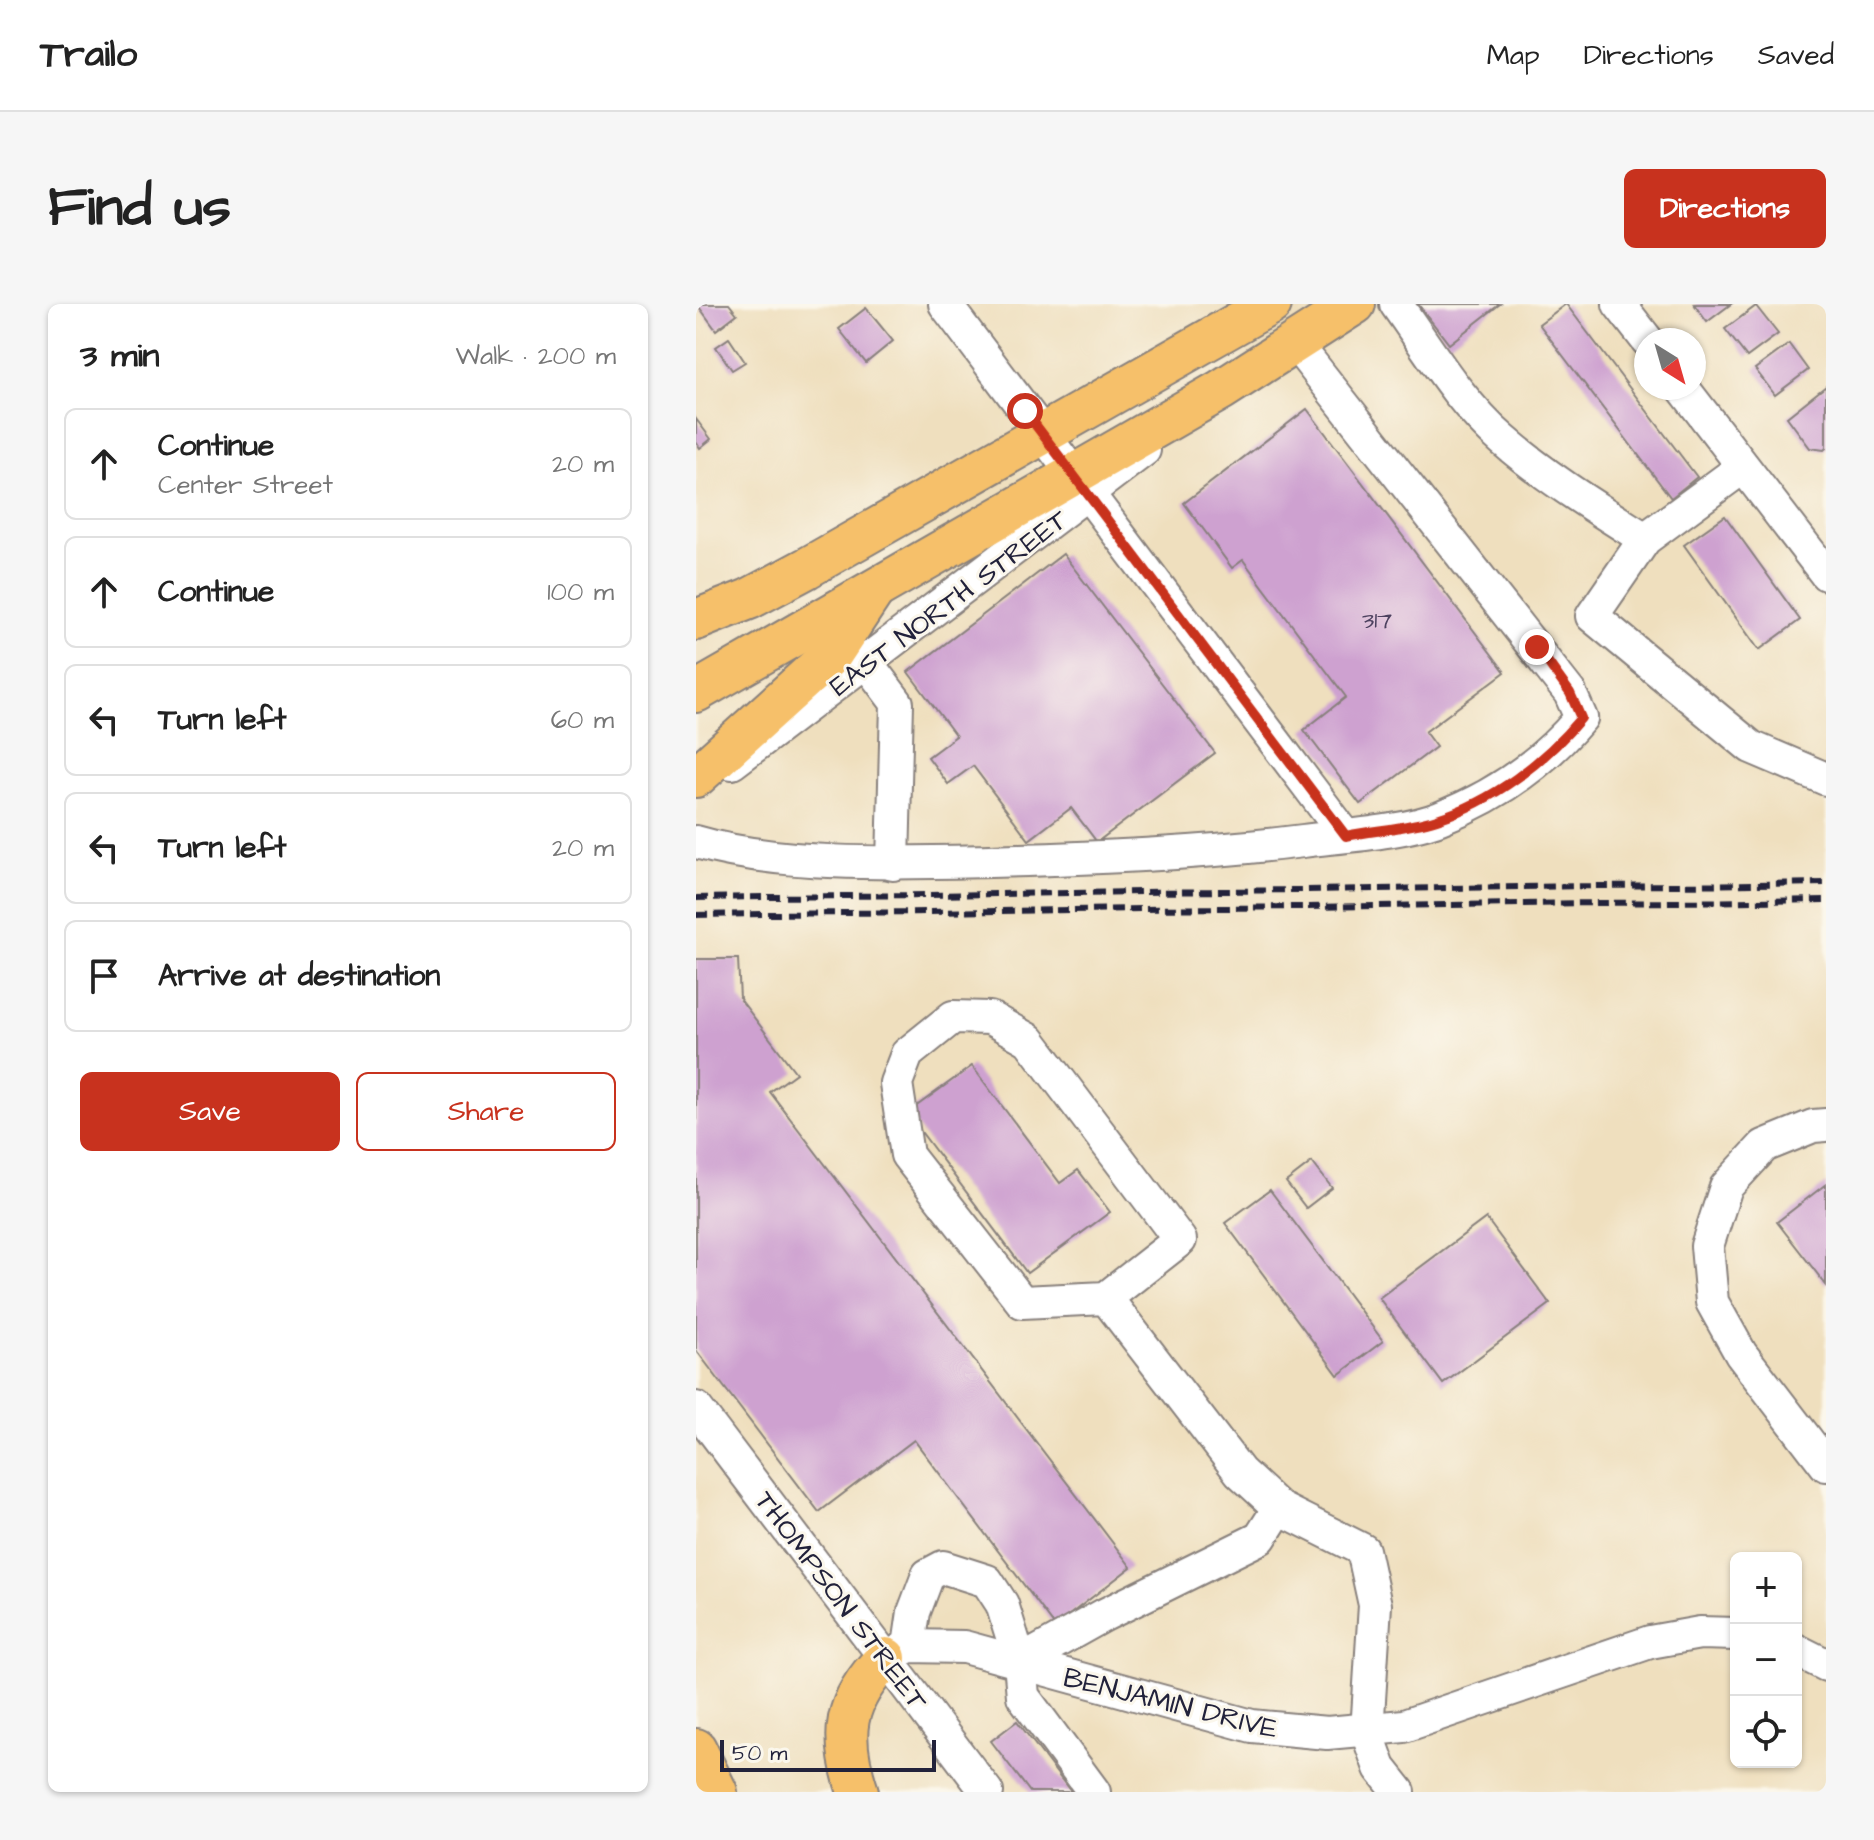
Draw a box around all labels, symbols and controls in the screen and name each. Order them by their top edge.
text: Trailo [40,29,137,81]
text: Map [1487,36,1540,75]
text: Directions [1584,36,1714,75]
text: Saved [1758,36,1834,75]
text: Find us [48,169,231,247]
button: Directions [1624,169,1826,248]
north arrow [1634,328,1706,400]
text: 3 min [80,332,160,380]
text: Walk · 200 m [455,338,616,374]
route start [1007,393,1043,429]
text: Continue [158,425,274,467]
icon: ahead [82,442,126,486]
text: 20 m [552,446,614,482]
text: Center Street [158,467,333,503]
street label: EAST NORTH STREET [822,500,1076,706]
icon: ahead [82,570,126,614]
text: Continue [158,571,274,613]
text: 100 m [547,574,614,610]
house number: 317 [1362,604,1392,638]
route end [1519,629,1555,665]
icon: left [82,698,126,742]
text: Turn left [158,699,286,741]
text: 60 m [551,702,614,738]
icon: left [82,826,126,870]
text: Turn left [158,827,286,869]
text: 20 m [552,830,614,866]
icon: arrive [82,954,126,998]
text: Arrive at destination [158,955,440,997]
button: Save [80,1072,340,1151]
button: Share [356,1072,616,1151]
street label: THOMPSON STREET [745,1483,937,1719]
map controls [1730,1552,1802,1768]
button: + [1730,1552,1802,1624]
button: − [1730,1624,1802,1696]
street label: BENJAMIN DRIVE [1059,1658,1282,1749]
button: locate [1730,1696,1802,1768]
scale bar [720,1736,936,1772]
text: 50 m [732,1738,787,1769]

